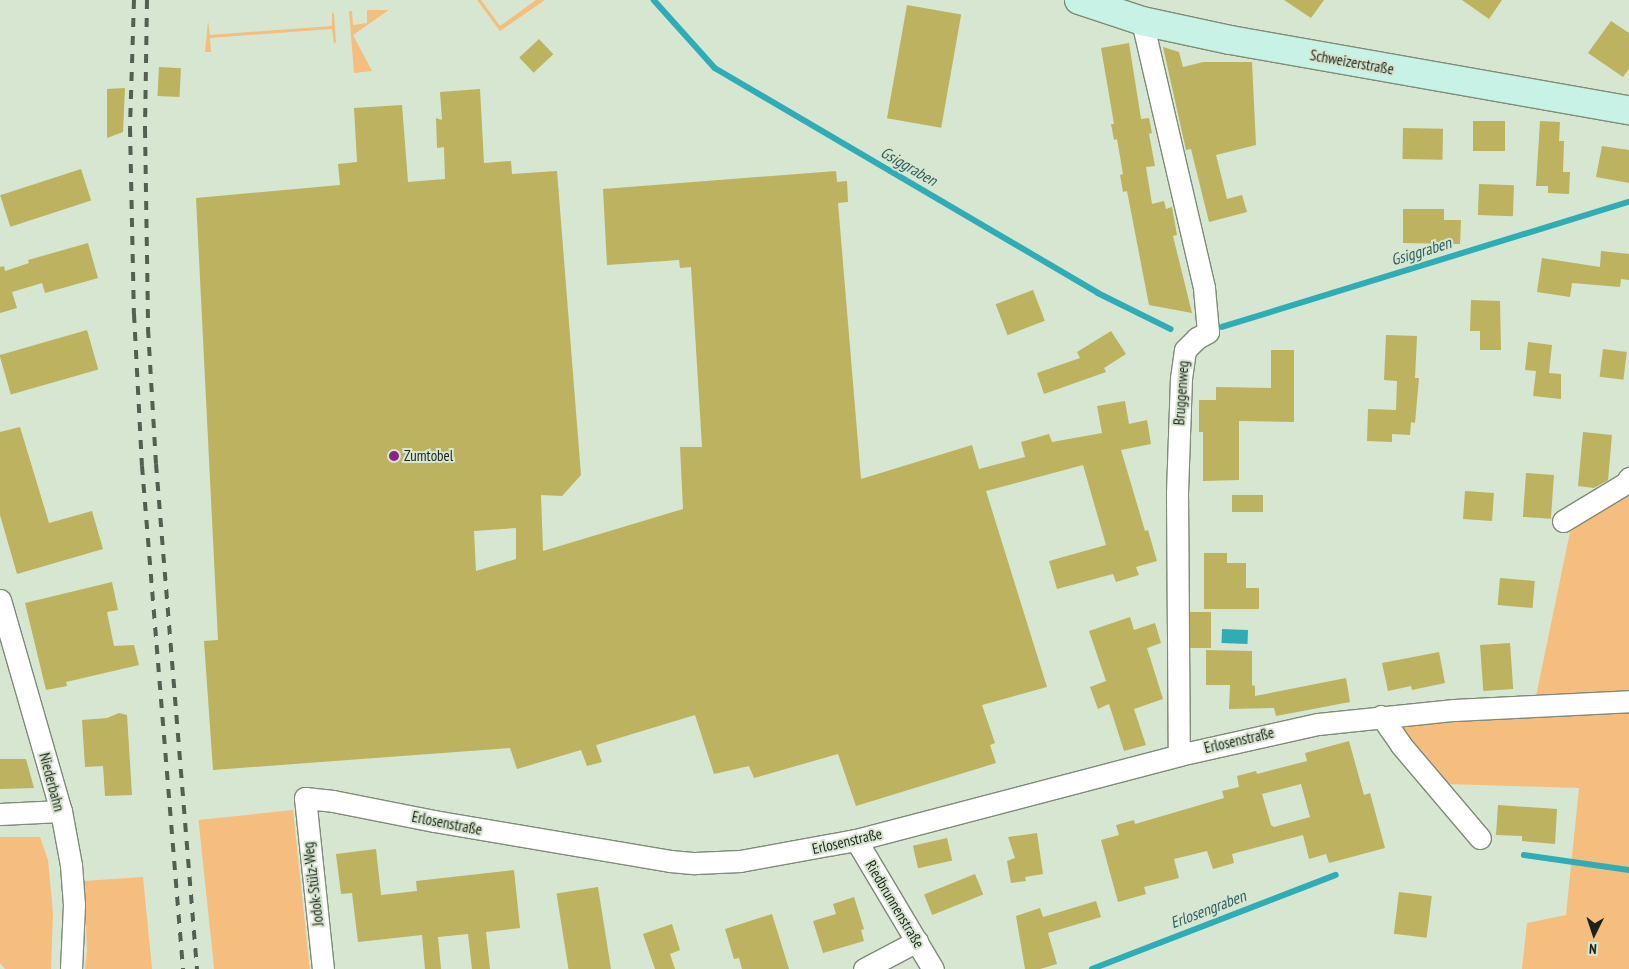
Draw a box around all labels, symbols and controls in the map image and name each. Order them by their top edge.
street label: Schweizerstraße [1309,46,1395,78]
water label: Gsiggraben [877,142,941,190]
water label: Gsiggraben [1389,233,1453,269]
street label: Bruggenweg [1170,360,1192,426]
place label: Zumtobel [404,447,453,465]
marker: Zumtobel [388,450,400,462]
street label: Erlosenstraße [1202,723,1276,757]
street label: Niederbahn [36,751,68,813]
street label: Erlosenstraße [410,807,484,839]
street label: Erlosenstraße [810,824,884,858]
street label: Jodok-Stülz-Weg [299,841,327,927]
street label: Riedbrunnenstraße [862,857,928,951]
water label: Erlosengraben [1168,886,1248,932]
north arrow [1569,909,1619,959]
text: N [1589,940,1597,958]

